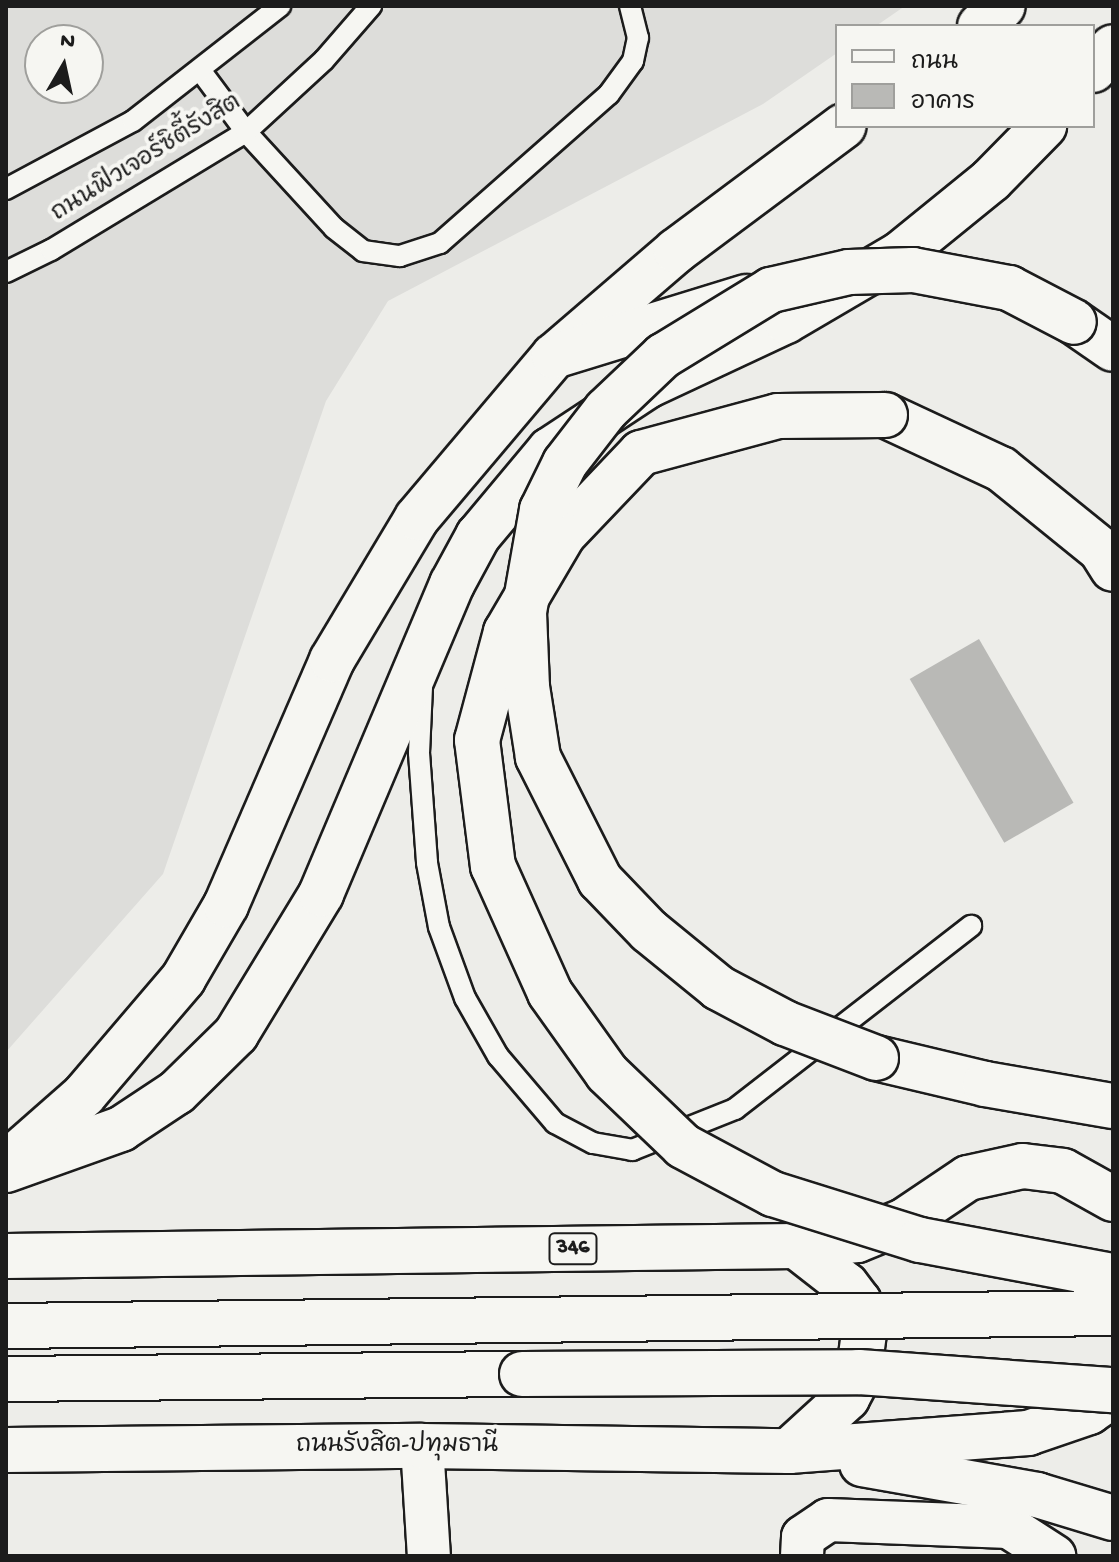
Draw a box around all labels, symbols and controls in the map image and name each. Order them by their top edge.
north arrow [24,24,104,104]
legend [835,24,1095,128]
text: N [58,28,77,56]
text: ถนน [911,49,958,78]
street label: ถนนฟิวเจอร์ซิตี้รังสิต [47,89,247,229]
text: อาคาร [911,89,975,118]
road number: 346 [547,1231,599,1267]
street label: ถนนรังสิต-ปทุมธานี [296,1433,498,1461]

